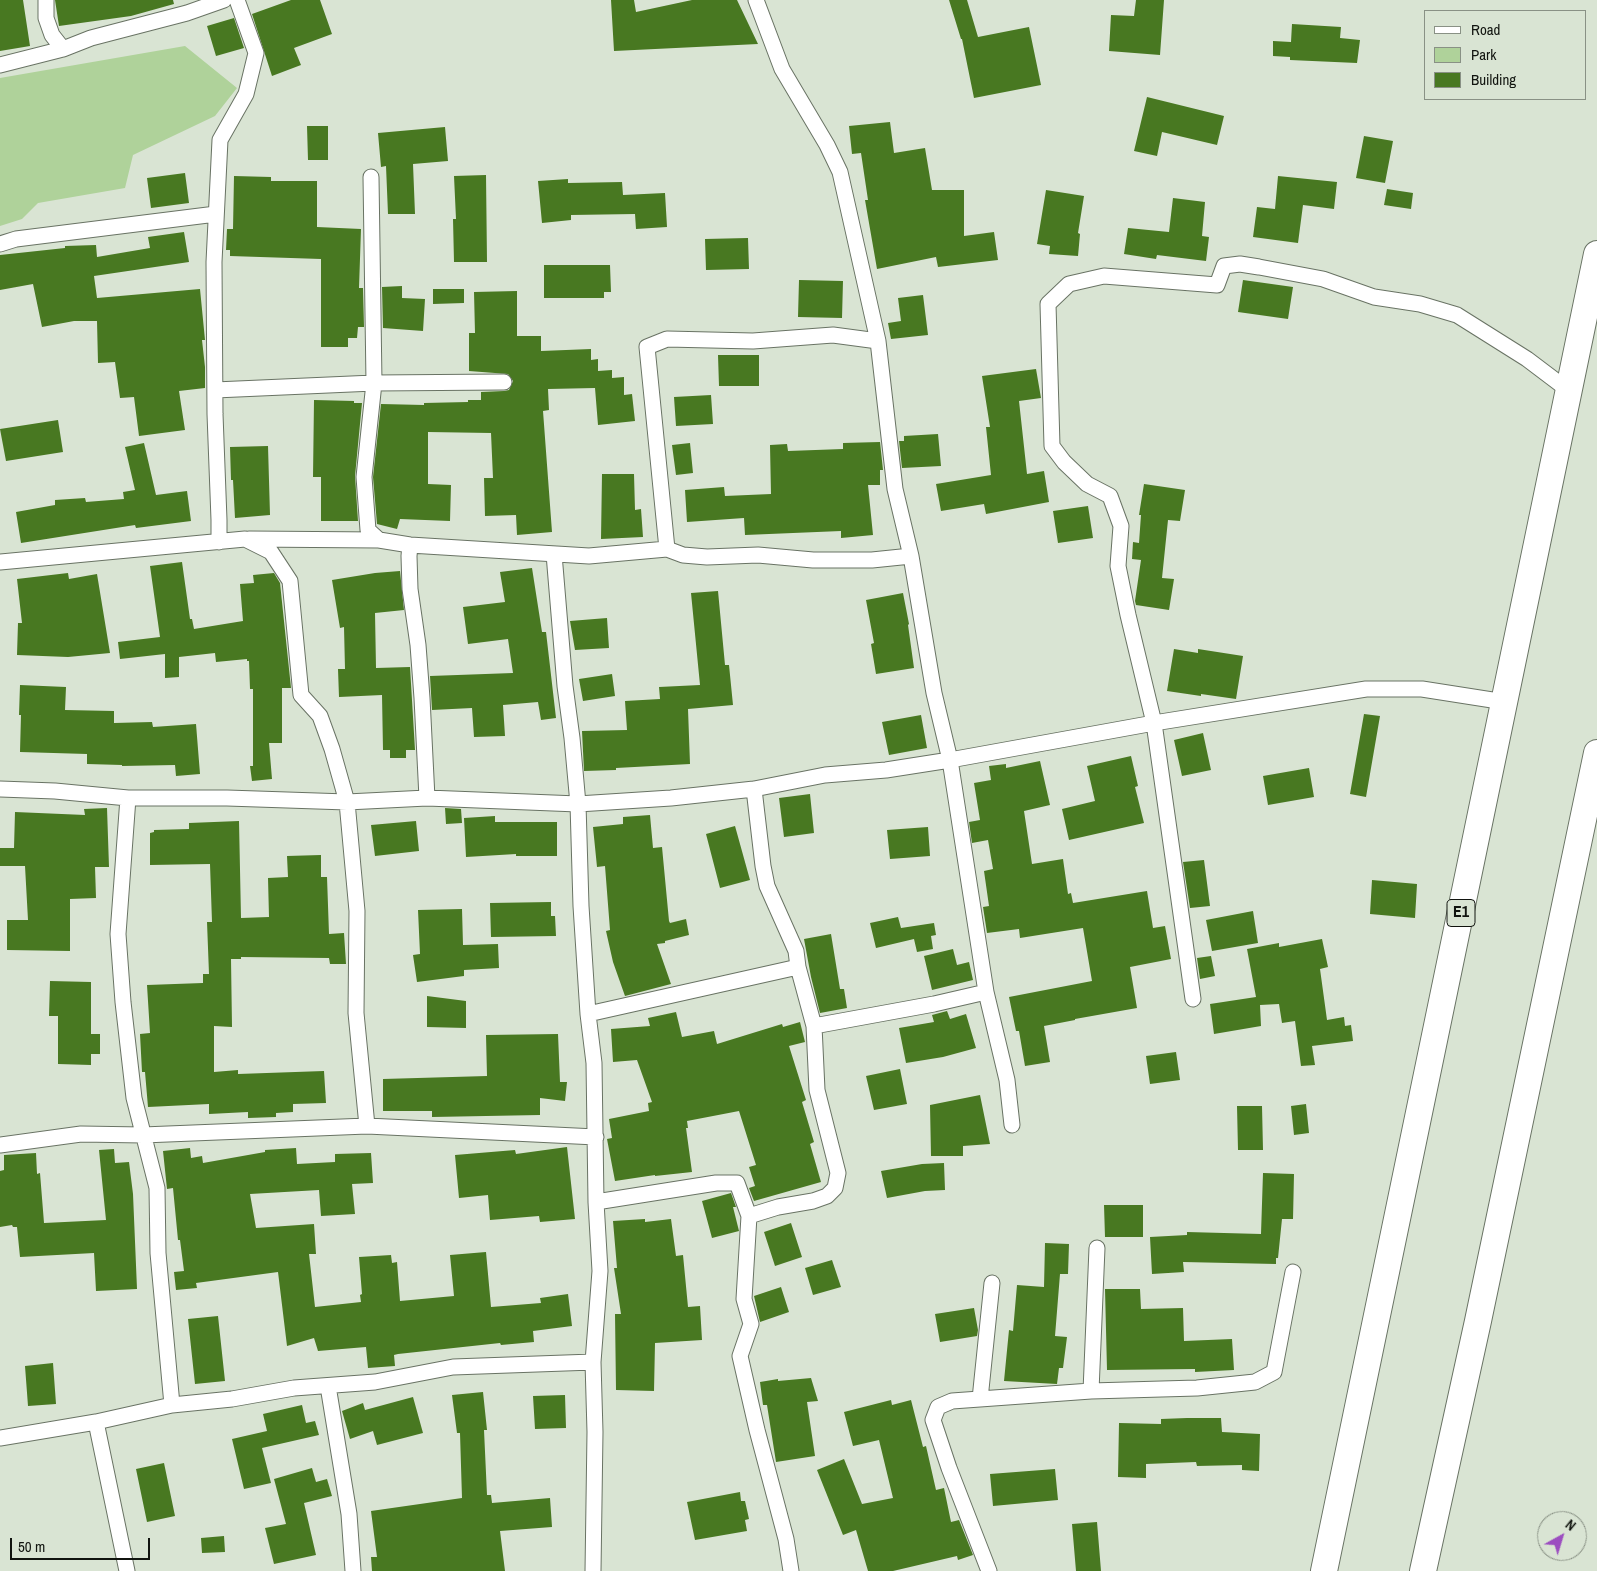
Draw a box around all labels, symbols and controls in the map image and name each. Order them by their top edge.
legend [1424,10,1587,100]
text: Road [1471,19,1500,40]
text: Park [1471,44,1496,65]
text: Building [1471,69,1516,90]
road number: E1 [1447,900,1475,926]
north arrow [1537,1511,1587,1561]
text: N [1562,1516,1580,1535]
scale bar [12,1528,152,1560]
text: 50 m [18,1536,45,1557]

